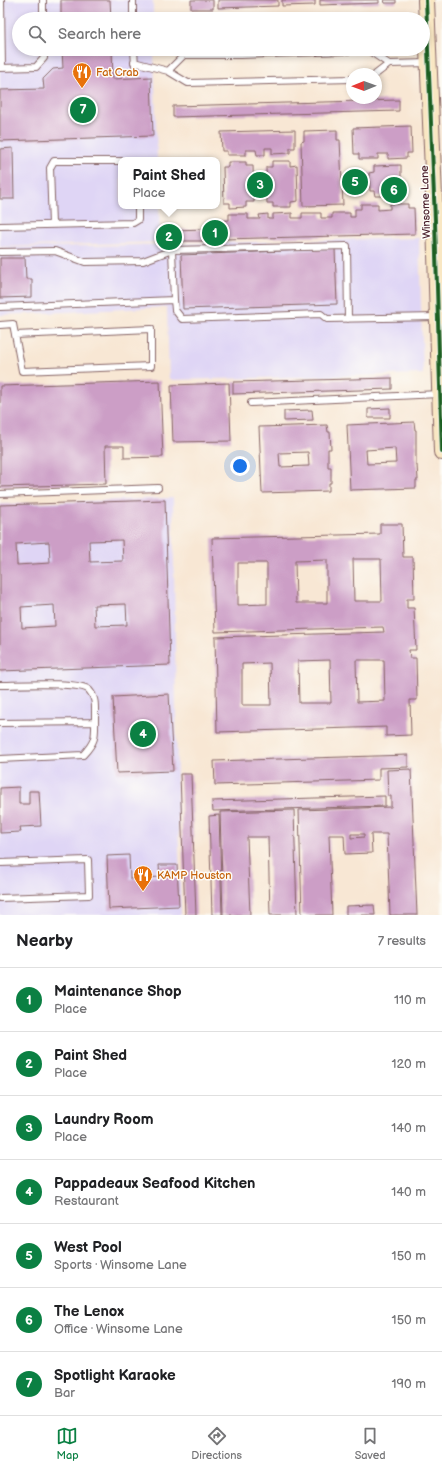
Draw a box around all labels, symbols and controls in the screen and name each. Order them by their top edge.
search box [12,12,430,56]
icon: search [26,23,48,45]
text: Search here [58,25,141,44]
restaurant icon: Fat Crab [71,61,93,89]
place label: Fat Crab [96,66,139,79]
north arrow [346,68,382,104]
pin: 7 [70,95,96,125]
popup [118,157,220,209]
street label: Winsome Lane [418,165,433,239]
text: Paint Shed [132,166,206,185]
pin: 5 [342,167,368,197]
pin: 3 [247,170,273,200]
pin: 6 [381,175,407,205]
text: Place [132,185,165,201]
pin: 1 [202,218,228,248]
pin: 2 [156,222,182,252]
your location [230,456,250,476]
pin: 4 [130,719,156,749]
restaurant icon: KAMP Houston [132,864,154,892]
place label: KAMP Houston [157,869,231,882]
text: Nearby [16,931,73,951]
text: 7 results [378,933,426,949]
text: Maintenance Shop [54,982,182,1001]
text: 1 [26,992,32,1008]
text: 110 m [394,992,426,1008]
text: Place [54,1001,87,1017]
text: Paint Shed [54,1046,127,1065]
text: 2 [25,1056,33,1072]
text: 120 m [391,1056,426,1072]
text: Place [54,1065,87,1081]
text: Laundry Room [54,1110,153,1129]
text: 3 [25,1120,33,1136]
text: 140 m [391,1120,426,1136]
text: Place [54,1129,87,1145]
text: Pappadeaux Seafood Kitchen [54,1174,255,1193]
text: 4 [25,1184,33,1200]
text: 140 m [391,1184,426,1200]
text: Restaurant [54,1193,119,1209]
text: West Pool [54,1238,122,1257]
text: 5 [25,1248,33,1264]
text: 150 m [392,1248,426,1264]
text: Sports · Winsome Lane [54,1257,187,1273]
text: The Lenox [54,1302,124,1321]
text: 6 [25,1312,33,1328]
text: 150 m [392,1312,426,1328]
text: Office · Winsome Lane [54,1321,183,1337]
text: Spotlight Karaoke [54,1366,176,1385]
text: 7 [25,1376,33,1392]
text: 190 m [392,1376,426,1392]
text: Bar [54,1385,75,1401]
tab: Map [56,1425,79,1462]
tab: Directions [191,1425,242,1462]
tab: Saved [355,1425,386,1462]

